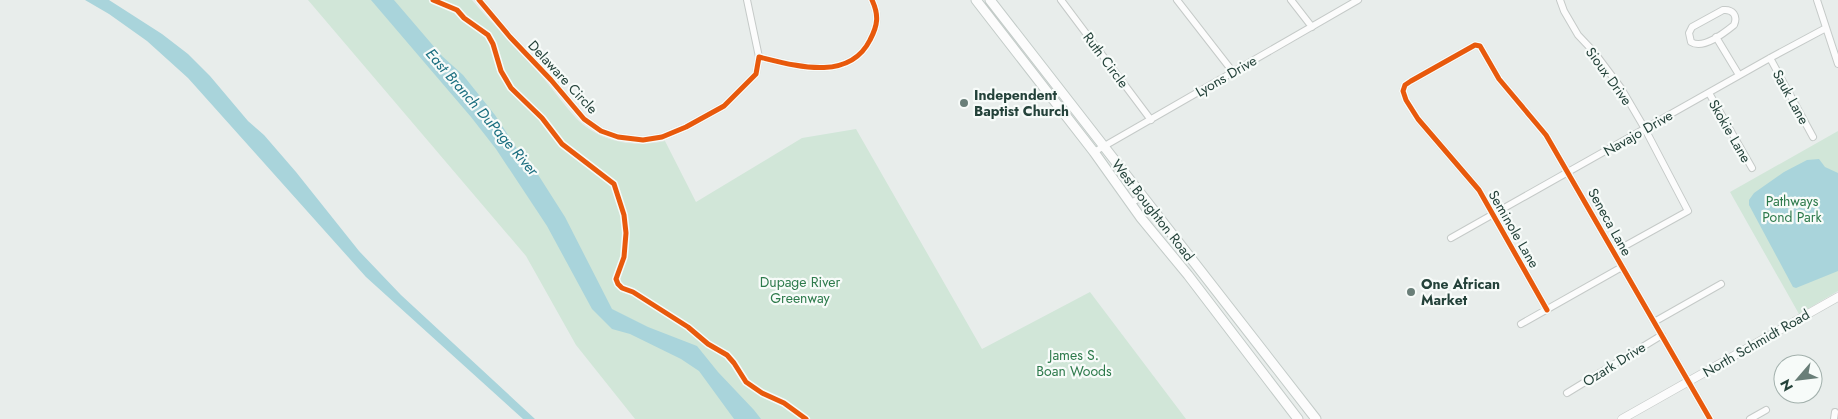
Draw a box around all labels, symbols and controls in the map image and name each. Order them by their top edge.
street label: Ruth Circle [1078,28,1134,92]
street label: Delaware Circle [524,36,602,118]
water label: East Branch DuPage River [420,43,544,181]
street label: Sioux Drive [1581,43,1637,109]
street label: Lyons Drive [1192,50,1260,102]
street label: Sauk Lane [1768,66,1814,128]
place label: Independent Baptist Church [974,85,1069,121]
street label: Skokie Lane [1704,96,1756,166]
marker: Independent Baptist Church [958,97,970,109]
street label: Navajo Drive [1600,105,1676,161]
street label: West Boughton Road [1107,155,1199,265]
street label: Seneca Lane [1583,184,1637,260]
street label: Seminole Lane [1484,186,1544,272]
park label: Pathways Pond Park [1762,191,1823,227]
park label: Dupage River Greenway [760,272,840,308]
place label: One African Market [1421,274,1500,310]
marker: One African Market [1405,286,1417,298]
street label: North Schmidt Road [1699,304,1813,382]
street label: Ozark Drive [1579,337,1649,391]
park label: James S. Boan Woods [1036,345,1112,381]
north arrow [1773,354,1823,404]
text: N [1775,375,1798,395]

